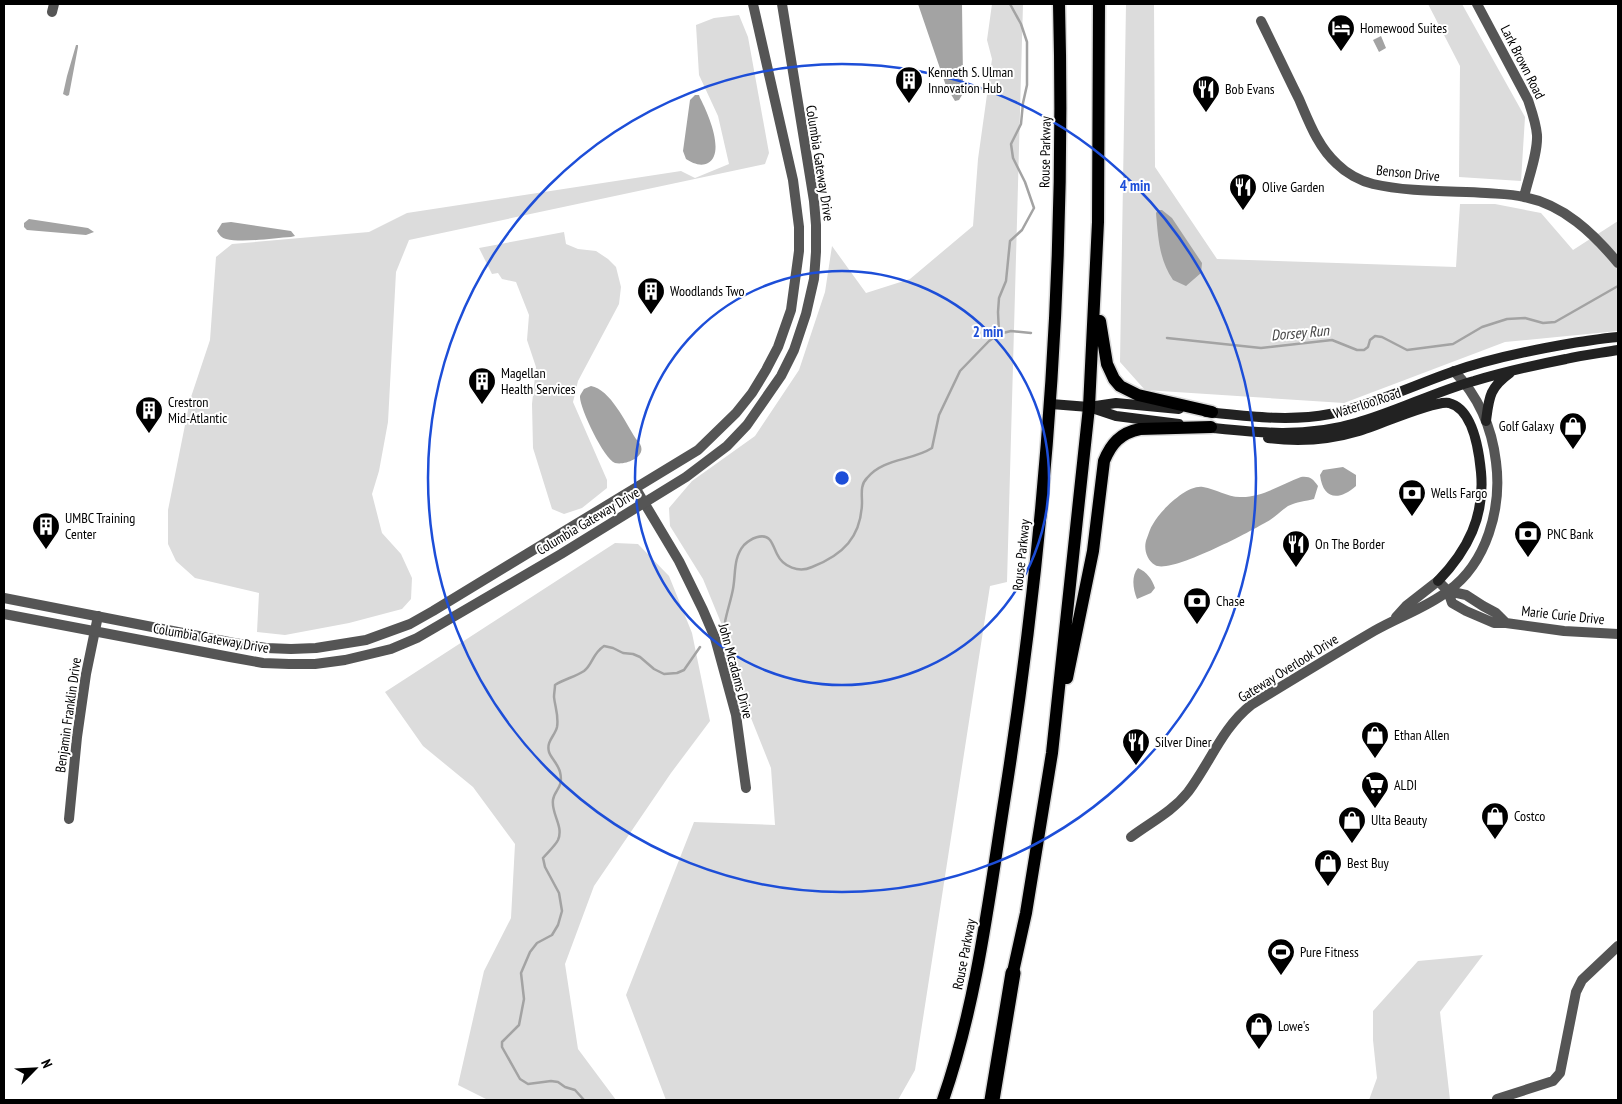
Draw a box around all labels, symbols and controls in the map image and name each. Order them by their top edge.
hotel icon: Homewood Suites [1326,13,1356,52]
place label: Homewood Suites [1360,19,1447,37]
street label: Lark Brown Road [1497,22,1549,102]
place label: Kenneth S. Ulman Innovation Hub [928,63,1013,97]
building icon: Kenneth S. Ulman Innovation Hub [894,65,924,104]
restaurant icon: Bob Evans [1191,74,1221,113]
place label: Bob Evans [1225,80,1275,98]
street label: Columbia Gateway Drive [802,104,838,223]
street label: Rouse Parkway [1035,115,1055,188]
street label: Benson Drive [1375,161,1441,185]
restaurant icon: Olive Garden [1228,172,1258,211]
text: 4 min [1120,176,1150,195]
place label: Olive Garden [1262,178,1324,196]
building icon: Woodlands Two [636,276,666,315]
place label: Woodlands Two [670,282,744,300]
water label: Dorsey Run [1270,320,1331,345]
text: 2 min [973,322,1003,341]
place label: Magellan Health Services [501,364,576,398]
building icon: Magellan Health Services [467,366,497,405]
street label: Waterloo Road [1331,384,1403,422]
place label: Crestron Mid-Atlantic [168,393,227,427]
building icon: Crestron Mid-Atlantic [134,395,164,434]
shop icon: Golf Galaxy [1558,411,1588,450]
place label: Golf Galaxy [1499,417,1555,435]
centre of rings [833,469,851,487]
bank icon: Wells Fargo [1397,478,1427,517]
street label: Columbia Gateway Drive [533,483,643,559]
place label: Wells Fargo [1431,484,1487,502]
place label: UMBC Training Center [65,509,135,543]
building icon: UMBC Training Center [31,511,61,550]
street label: Rouse Parkway [1008,518,1034,592]
bank icon: PNC Bank [1513,519,1543,558]
place label: PNC Bank [1547,525,1594,543]
restaurant icon: On The Border [1281,529,1311,568]
place label: On The Border [1315,535,1385,553]
bank icon: Chase [1182,586,1212,625]
place label: Chase [1216,592,1245,610]
street label: Marie Curie Drive [1521,602,1606,628]
street label: Columbia Gateway Drive [152,619,270,657]
street label: John Mcadams Drive [714,620,757,721]
street label: Gateway Overlook Drive [1234,630,1342,706]
street label: Benjamin Franklin Drive [51,656,85,774]
shop icon: Ethan Allen [1360,720,1390,759]
place label: Ethan Allen [1394,726,1449,744]
restaurant icon: Silver Diner [1121,727,1151,766]
place label: Silver Diner [1155,733,1212,751]
supermarket icon: ALDI [1360,770,1390,809]
place label: ALDI [1394,776,1417,794]
shop icon: Costco [1480,801,1510,840]
shop icon: Ulta Beauty [1337,805,1367,844]
place label: Costco [1514,807,1545,825]
place label: Ulta Beauty [1371,811,1428,829]
shop icon: Best Buy [1313,848,1343,887]
place label: Best Buy [1347,854,1390,872]
street label: Rouse Parkway [948,916,980,991]
sports icon: Pure Fitness [1266,937,1296,976]
place label: Pure Fitness [1300,943,1359,961]
shop icon: Lowe's [1244,1011,1274,1050]
place label: Lowe's [1278,1017,1310,1035]
north arrow [10,1044,60,1094]
text: N [37,1057,57,1071]

